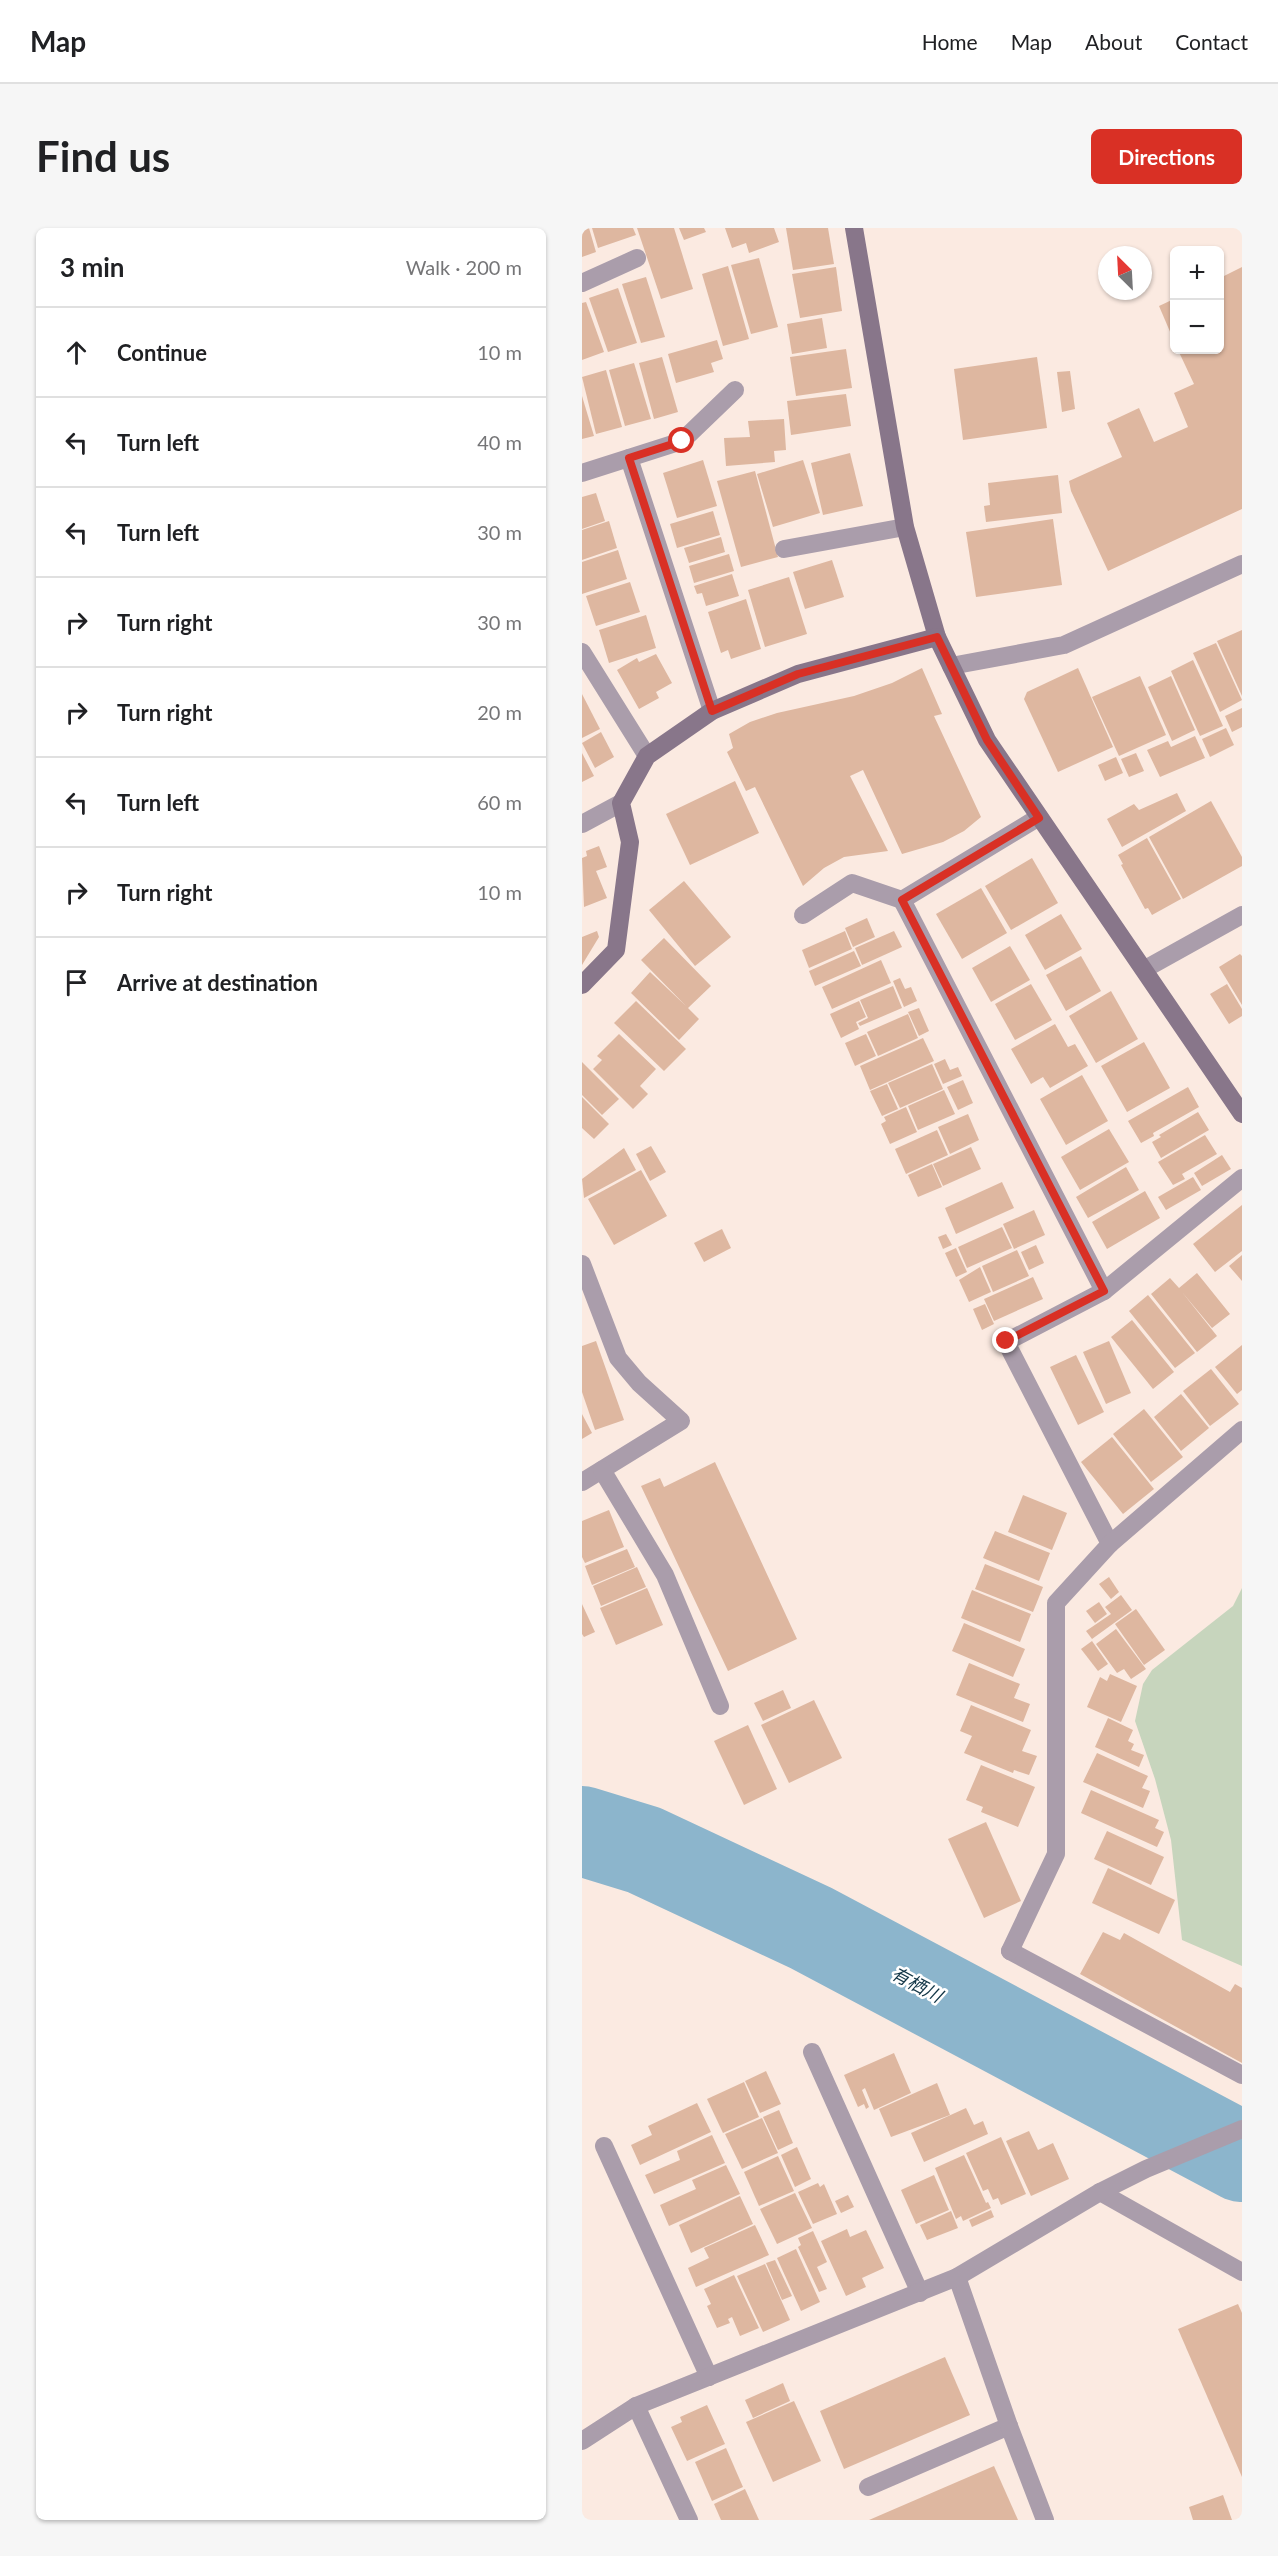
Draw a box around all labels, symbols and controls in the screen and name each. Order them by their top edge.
text: Map [30,24,86,58]
text: Home [922,29,978,54]
text: Map [1011,29,1052,54]
text: About [1085,29,1142,54]
text: Contact [1175,29,1248,54]
button: Directions [1091,129,1242,184]
text: Find us [36,131,170,181]
north arrow [1098,246,1152,300]
map controls [1170,246,1224,354]
button: + [1170,246,1224,300]
text: 3 min [60,251,124,283]
text: Walk · 200 m [406,255,522,279]
button: − [1170,300,1224,354]
icon: ahead [60,336,93,369]
text: Continue [117,339,207,366]
text: 10 m [477,340,522,364]
icon: left [60,426,93,459]
route start [668,427,694,453]
text: Turn left [117,429,199,456]
text: 40 m [477,430,522,454]
icon: left [60,516,93,549]
text: Turn left [117,519,199,546]
text: 30 m [477,520,522,544]
icon: right [60,606,93,639]
text: Turn right [117,609,212,636]
text: 30 m [477,610,522,634]
icon: right [60,696,93,729]
text: Turn right [117,699,212,726]
text: 20 m [477,700,522,724]
icon: left [60,786,93,819]
text: Turn left [117,789,199,816]
text: 60 m [477,790,522,814]
icon: right [60,876,93,909]
text: Turn right [117,879,212,906]
text: 10 m [477,880,522,904]
icon: arrive [60,966,93,999]
text: Arrive at destination [117,969,318,996]
route end [992,1327,1018,1353]
water label: 有栖川 [888,1962,948,2007]

